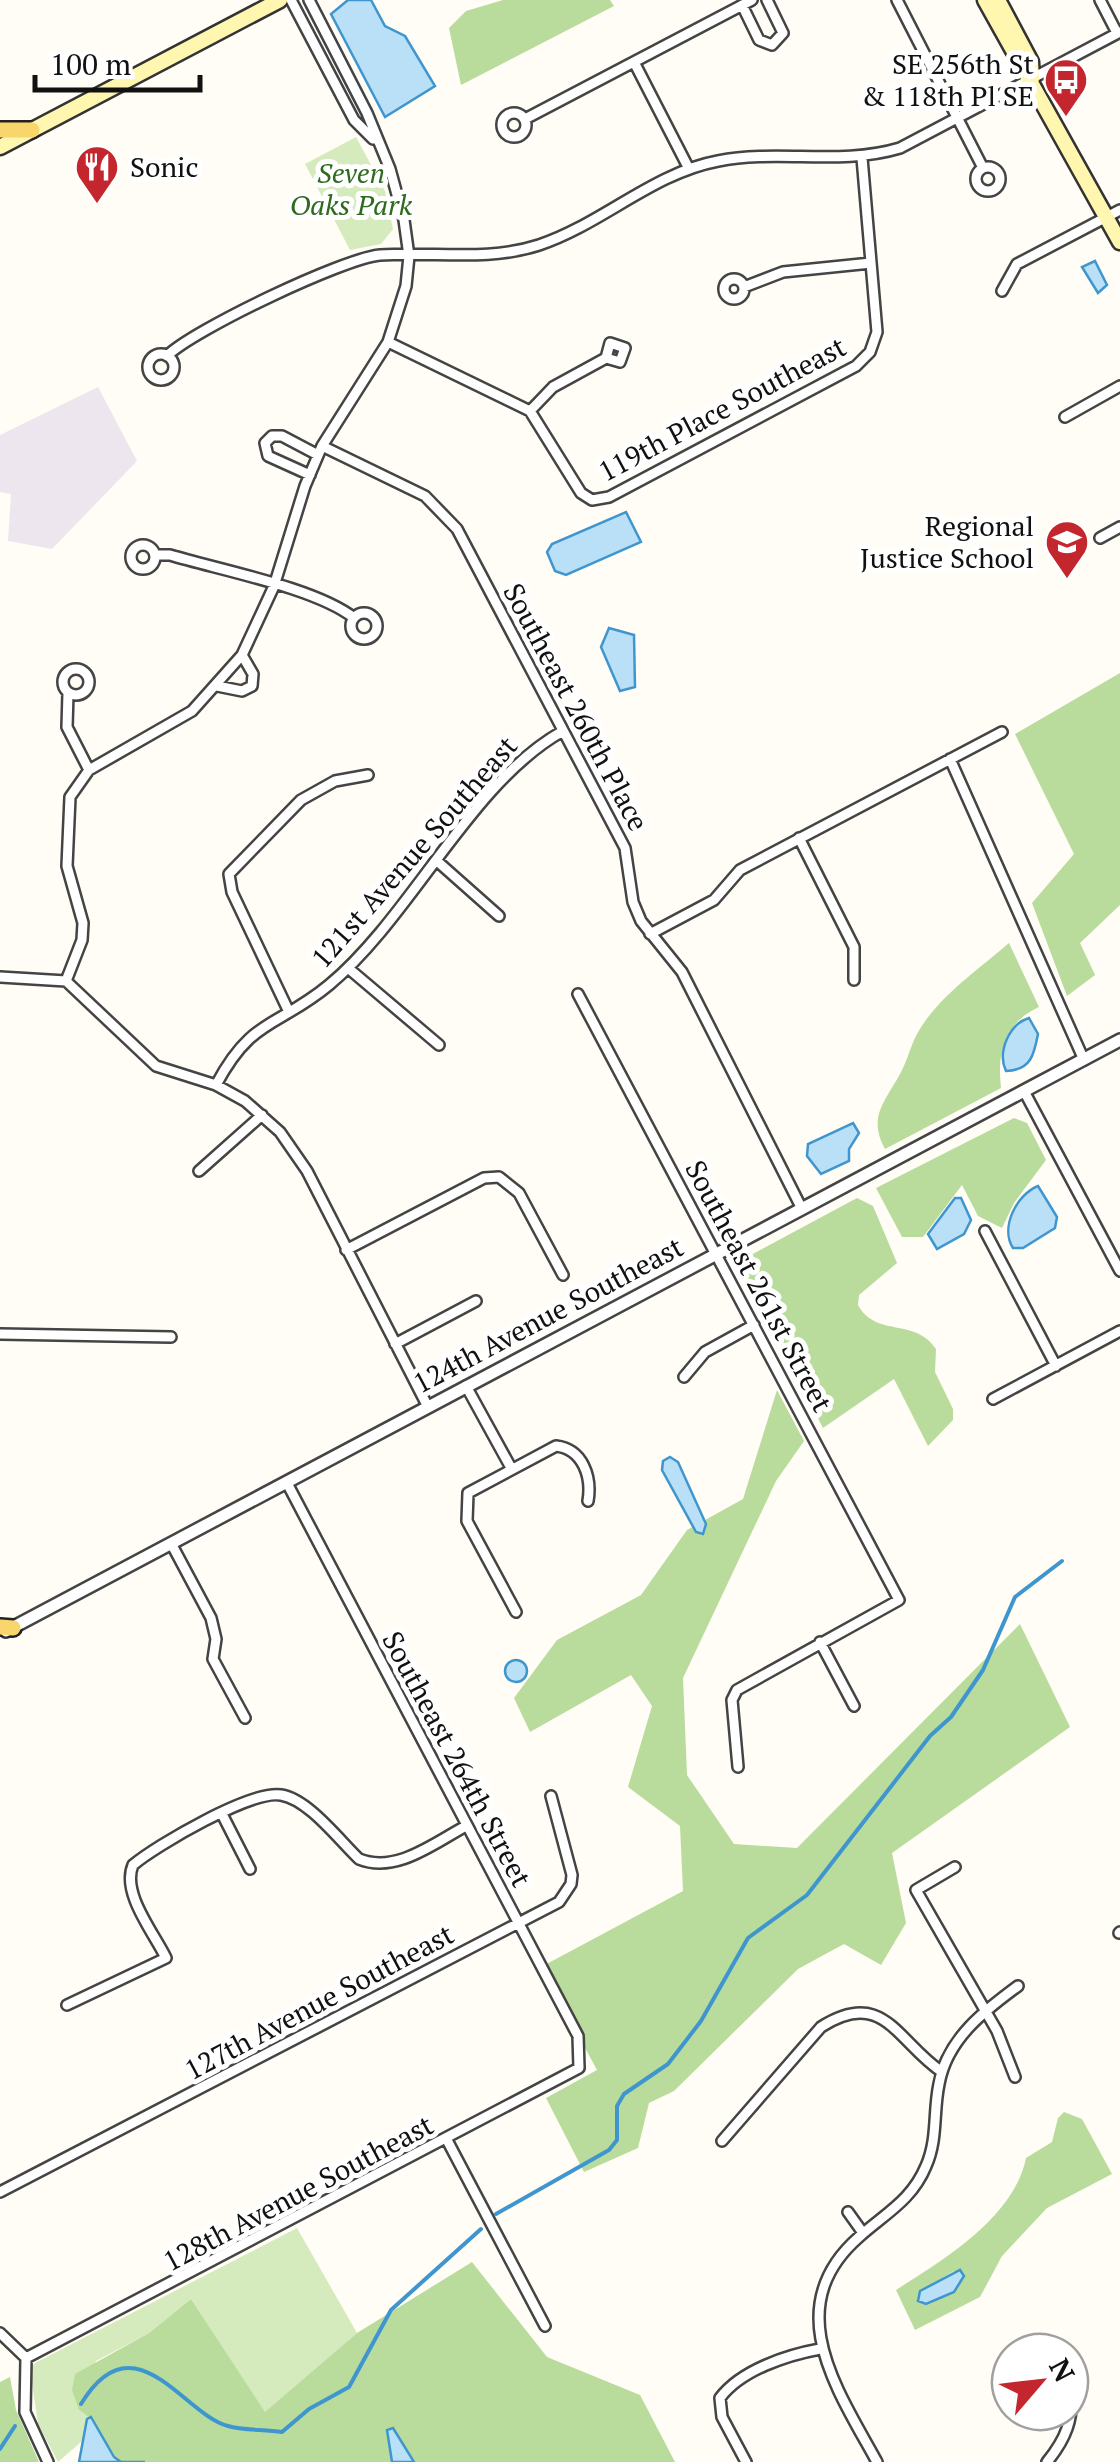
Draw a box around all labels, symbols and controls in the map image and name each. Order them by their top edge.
scale bar [35,30,200,92]
text: 100 m [50,44,131,84]
place label: SE 256th St & 118th Pl SE [861,45,1035,114]
bus stop icon: SE 256th St & 118th Pl SE [1043,57,1089,118]
restaurant icon: Sonic [74,144,120,205]
place label: Sonic [130,148,199,185]
park label: Seven Oaks Park [290,154,413,223]
street label: 119th Place Southeast [592,327,852,489]
place label: Regional Justice School [860,507,1034,576]
school or university icon: Regional Justice School [1044,519,1090,580]
street label: Southeast 260th Place [496,577,657,837]
street label: 121st Avenue Southeast [303,727,525,976]
street label: Southeast 261st Street [677,1154,842,1418]
street label: 124th Avenue Southeast [406,1227,690,1401]
street label: Southeast 264th Street [374,1625,541,1893]
street label: 127th Avenue Southeast [178,1915,460,2088]
street label: 128th Avenue Southeast [156,2105,440,2279]
north arrow [990,2332,1090,2432]
text: N [1041,2352,1084,2388]

